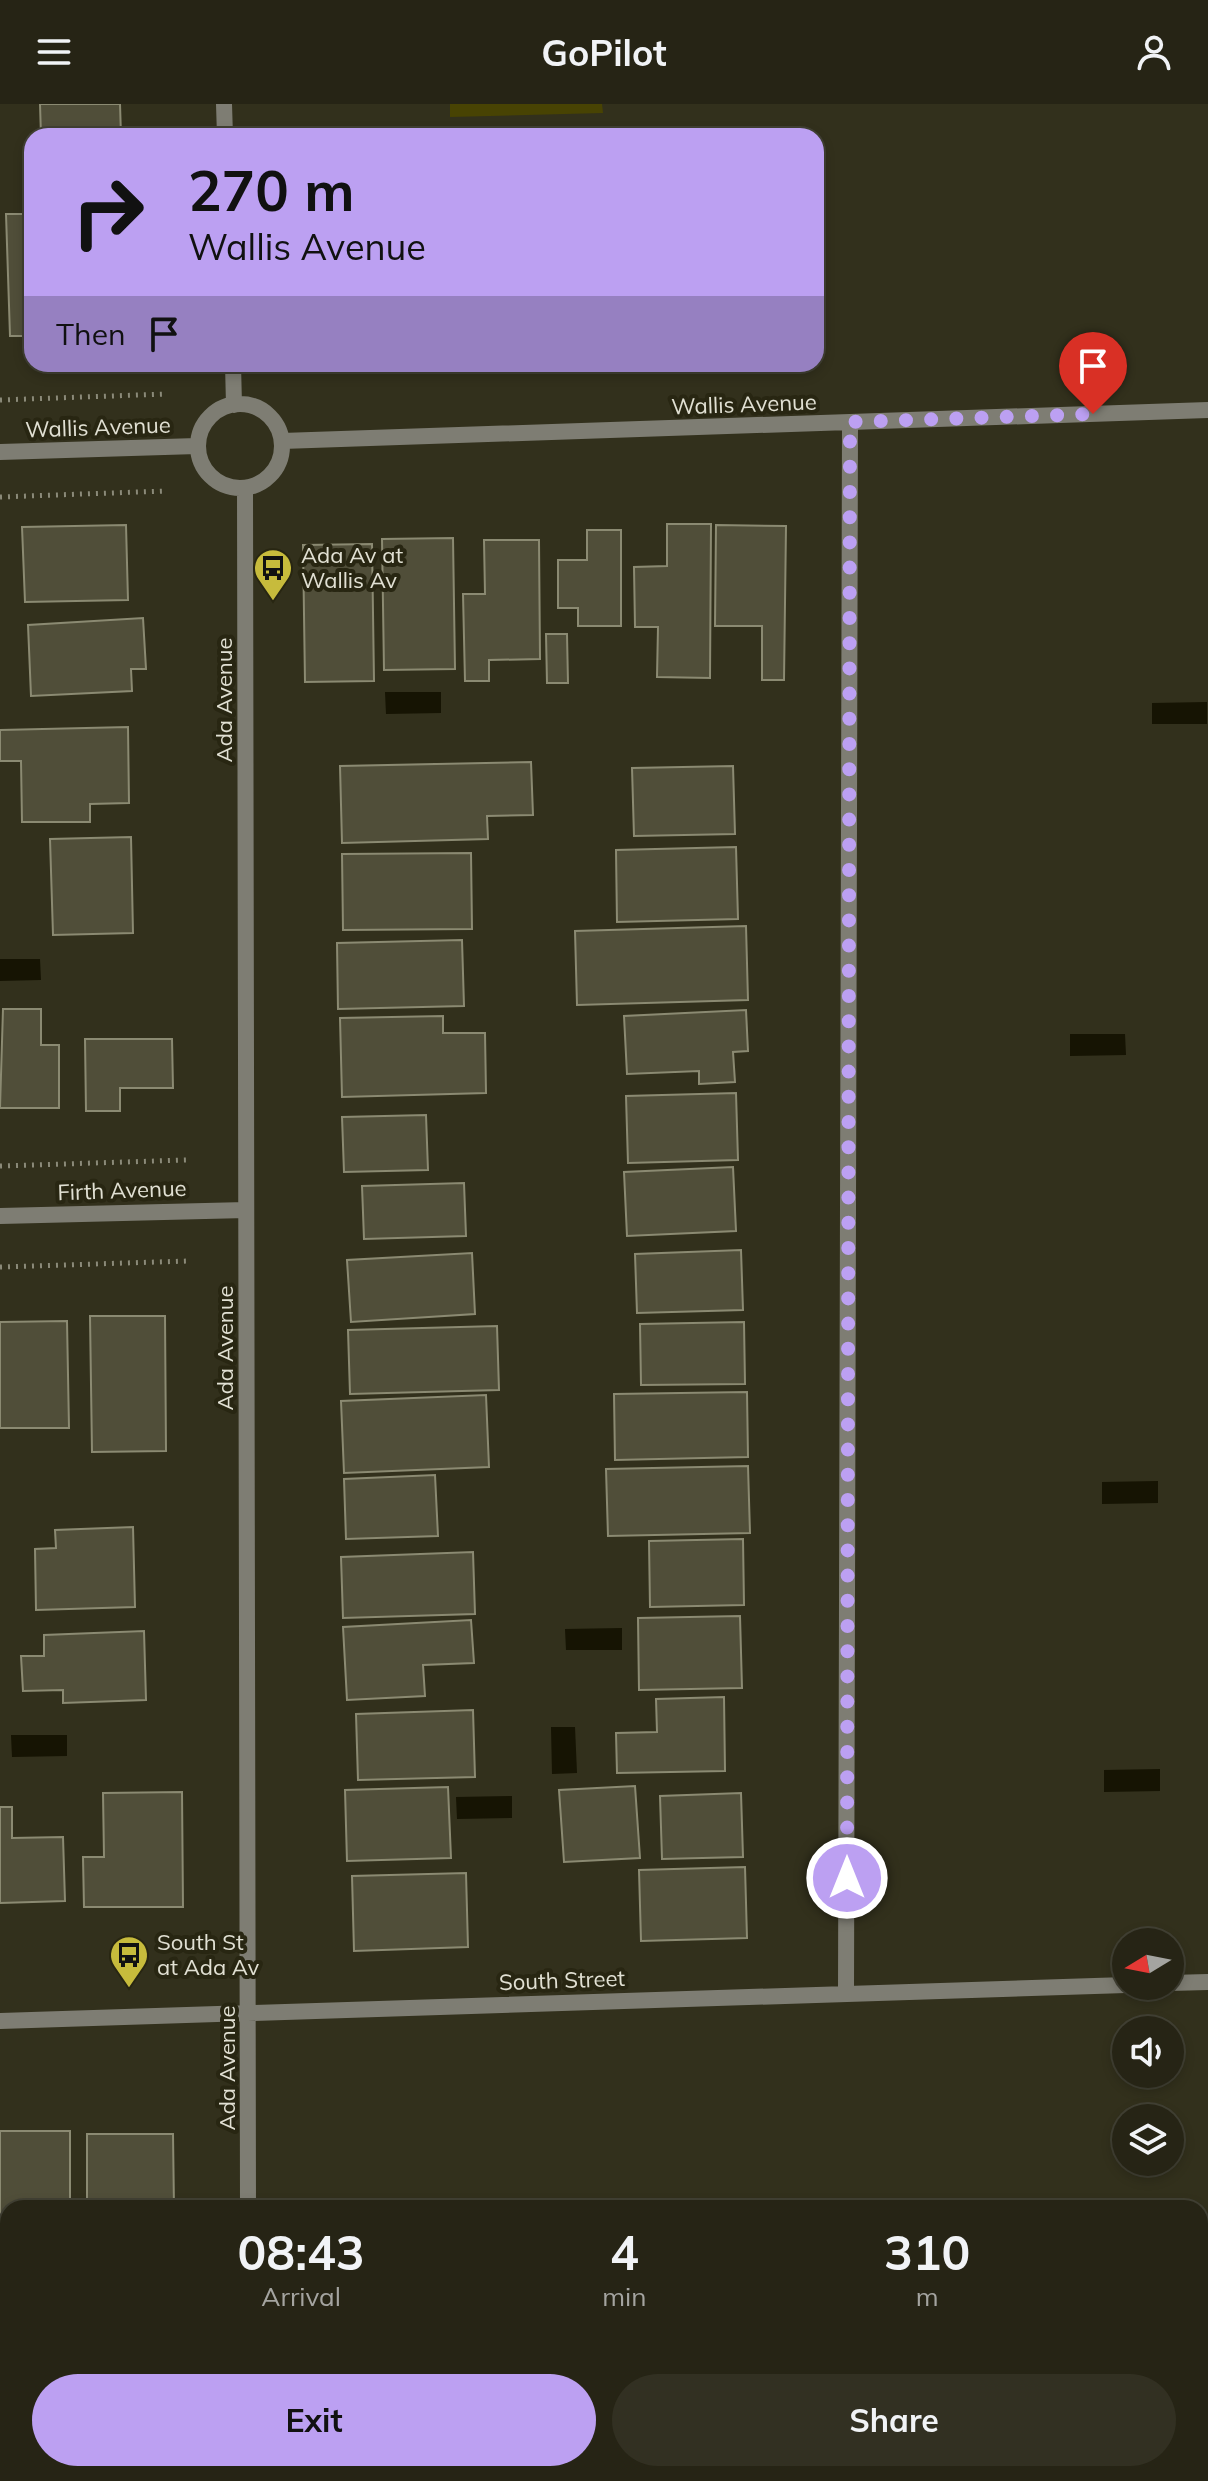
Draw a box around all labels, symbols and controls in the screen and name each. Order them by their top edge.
icon: menu [32,30,76,74]
text: GoPilot [541,30,667,75]
icon: person [1132,30,1176,74]
text: 270 m [188,155,355,225]
icon: right [56,160,160,264]
text: Wallis Avenue [188,224,426,269]
icon: arrive [142,312,186,356]
text: Then [56,315,126,353]
pin [1059,332,1127,414]
icon: arrive [1071,344,1115,388]
street label: Wallis Avenue [671,387,817,421]
street label: Wallis Avenue [25,410,171,444]
place label: Ada Av at Wallis Av [301,541,403,594]
bus stop icon: Ada Av at Wallis Av [252,547,294,602]
street label: Ada Avenue [210,638,238,762]
street label: Firth Avenue [57,1174,187,1206]
street label: Ada Avenue [211,1286,239,1410]
position arrow [805,1836,889,1920]
place label: South St at Ada Av [157,1928,259,1981]
north arrow [1112,1928,1184,2000]
map controls [1112,1928,1184,2176]
bus stop icon: South St at Ada Av [108,1934,150,1989]
street label: South Street [498,1964,626,1996]
street label: Ada Avenue [213,2006,241,2130]
button: sound [1112,2016,1184,2088]
button: layers [1112,2104,1184,2176]
text: 08:43 [238,2222,365,2282]
text: 4 [610,2222,639,2282]
text: 310 [884,2222,970,2282]
text: Arrival [261,2280,341,2313]
text: min [602,2280,646,2313]
text: m [916,2280,939,2313]
button: Exit [32,2374,596,2466]
button: Share [612,2374,1176,2466]

